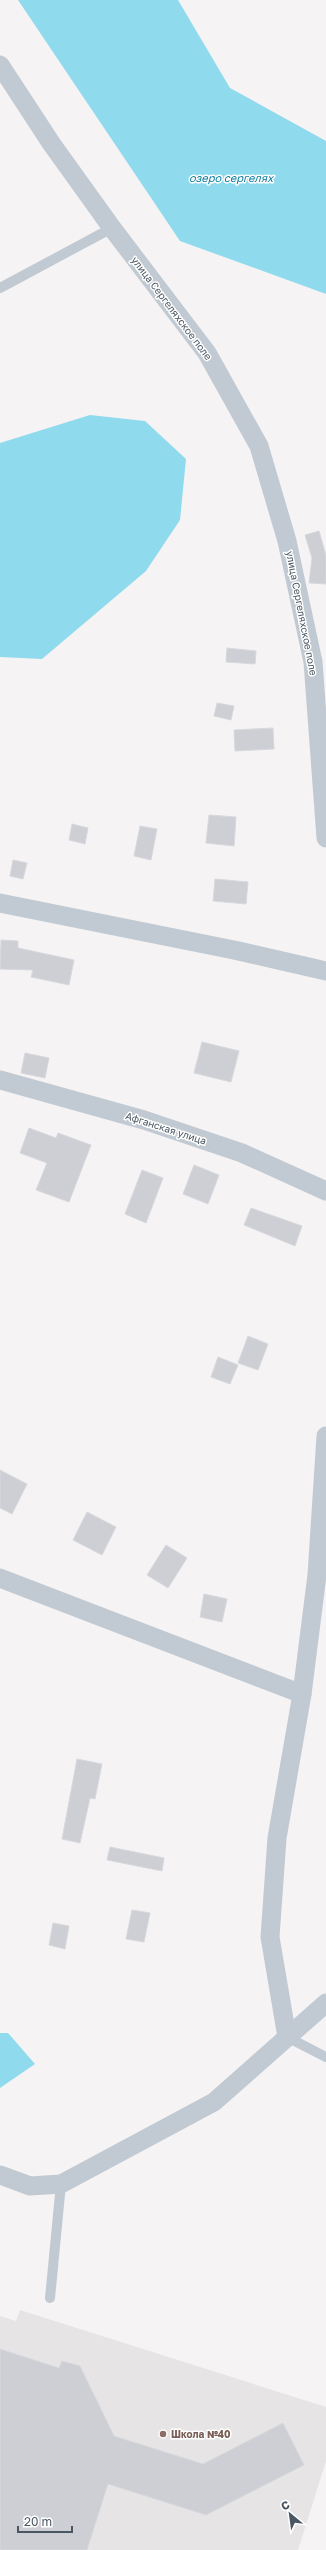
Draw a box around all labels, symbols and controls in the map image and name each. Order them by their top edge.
water label: озеро сергелях [189,171,275,185]
street label: улица Сергеляхское поле [129,254,215,362]
street label: улица Сергеляхское поле [284,550,320,676]
street label: Афганская улица [124,1109,208,1147]
place label: Школа №40 [171,2428,231,2440]
marker: Школа №40 [158,2429,168,2439]
north arrow [270,2494,310,2534]
text: С [278,2497,292,2512]
scale bar [18,2508,72,2534]
text: 20 m [24,2514,52,2529]

